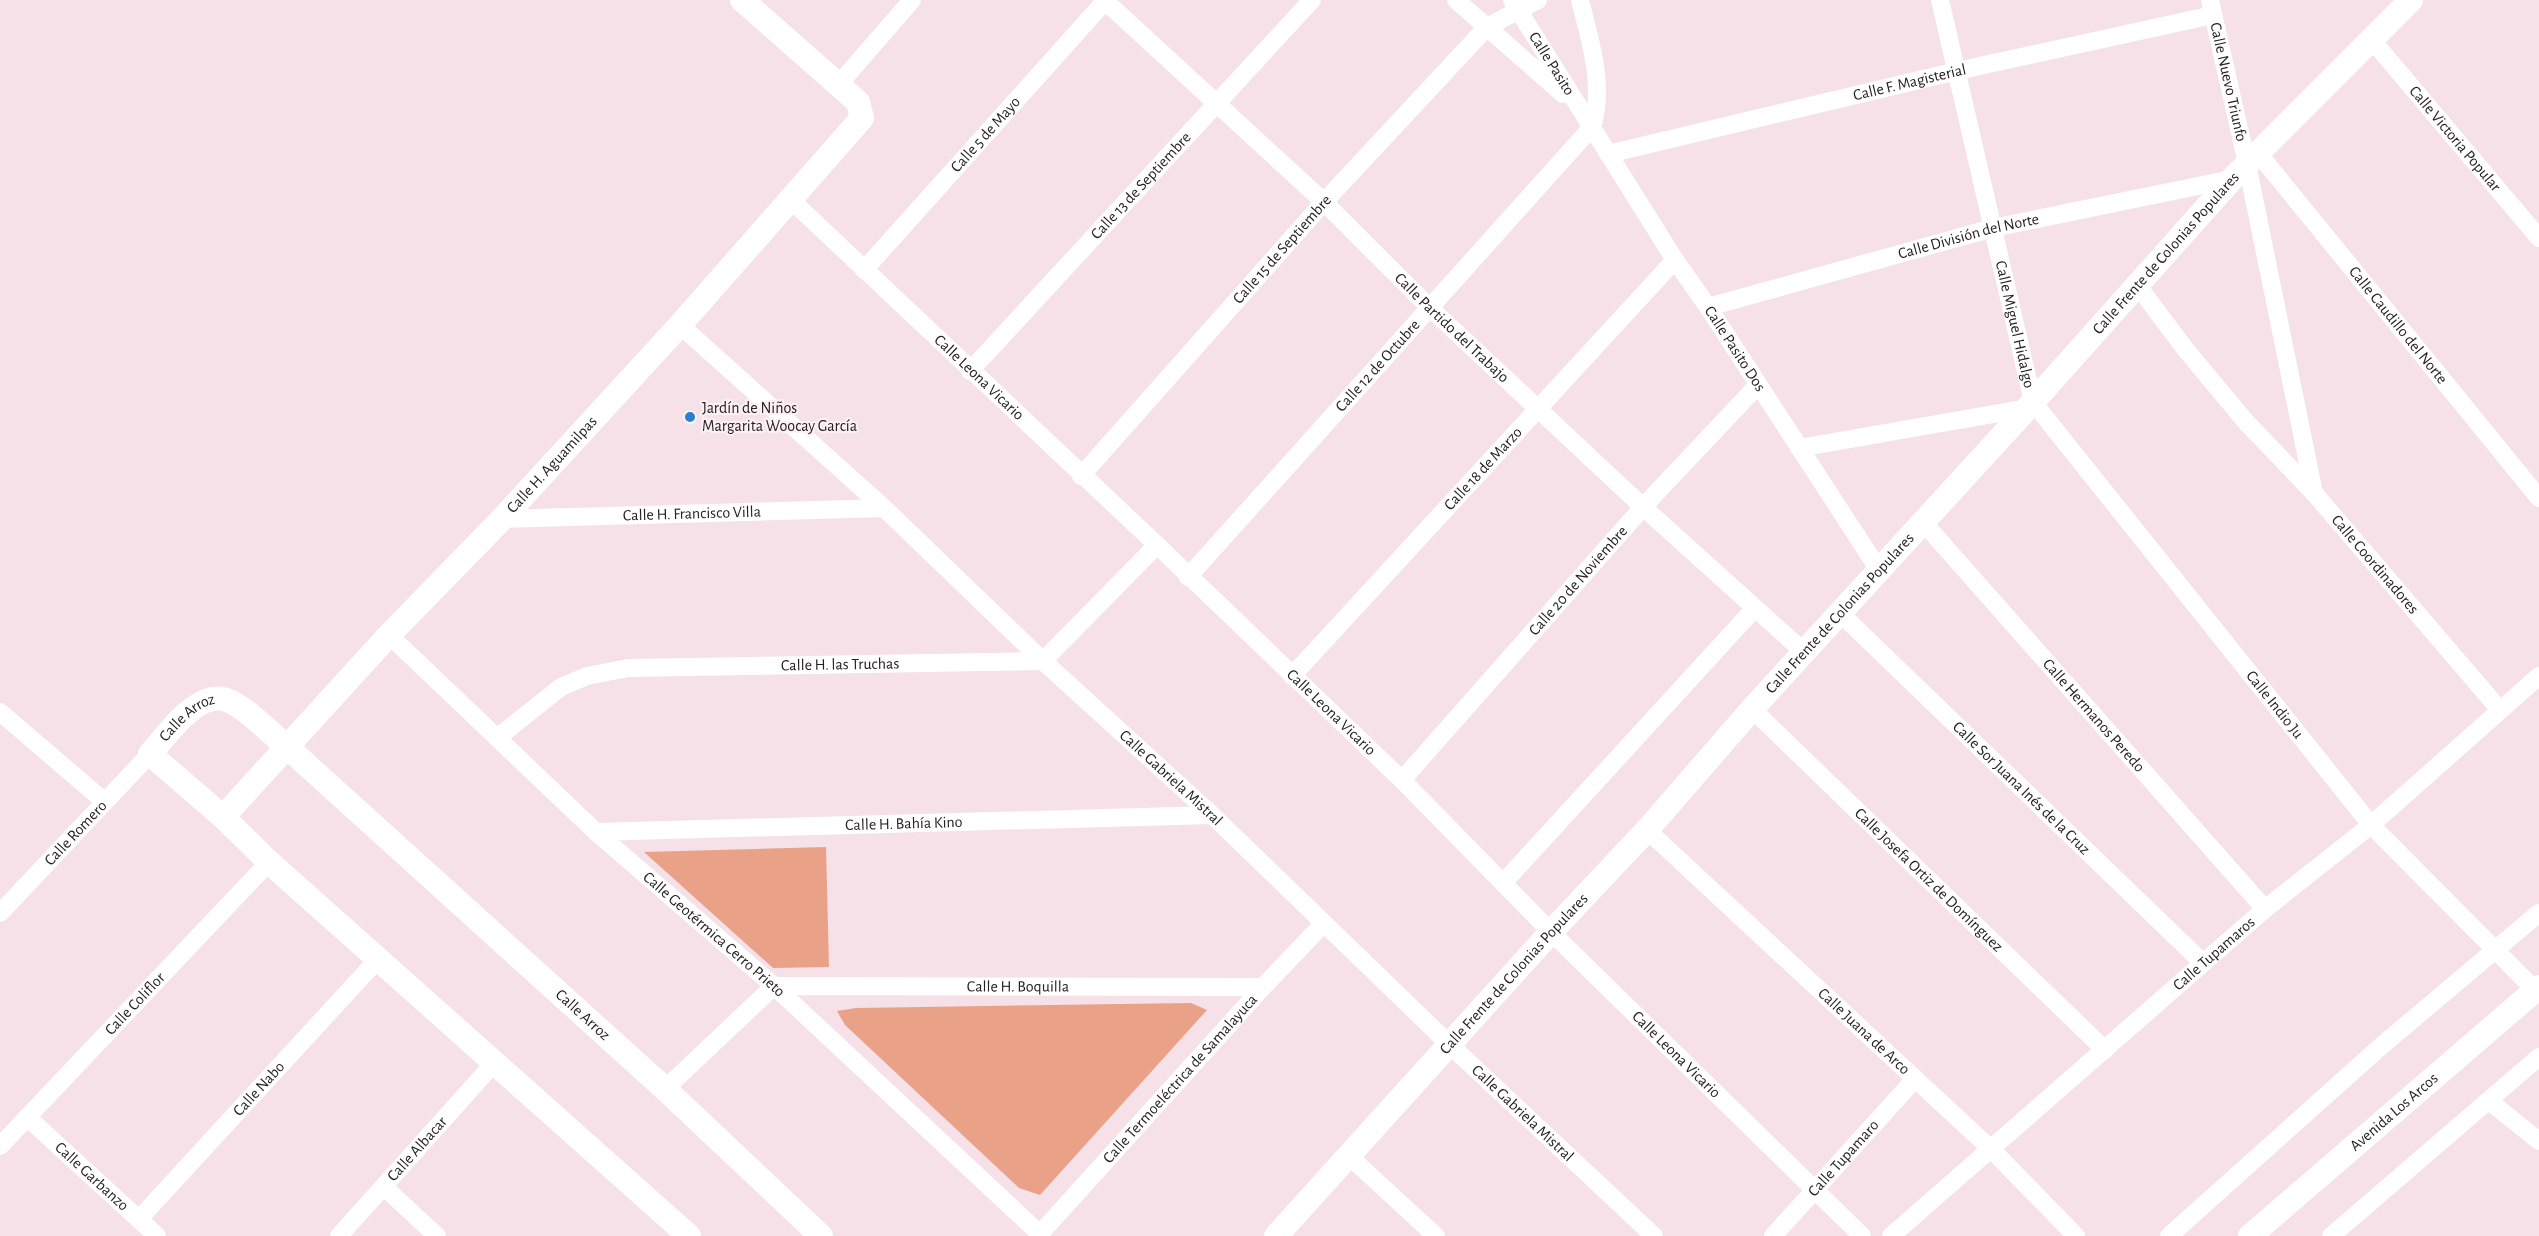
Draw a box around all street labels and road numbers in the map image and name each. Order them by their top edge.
street label: Calle Nuevo Triunfo [2207,21,2250,143]
street label: Calle Pasito [1526,29,1578,98]
street label: Calle F. Magisterial [1852,61,1967,103]
street label: Calle Victoria Popular [2406,83,2505,195]
street label: Calle 5 de Mayo [948,93,1023,175]
street label: Calle 13 de Septiembre [1088,129,1194,242]
street label: Calle Frente de Colonias Populares [2090,169,2242,337]
street label: Calle 15 de Septiembre [1230,192,1334,307]
street label: Calle División del Norte [1896,211,2040,262]
street label: Calle Miguel Hidalgo [1993,259,2038,390]
street label: Calle Caudillo del Norte [2346,263,2451,387]
street label: Calle Partido del Trabajo [1392,270,1512,386]
street label: Calle Pasito Dos [1702,303,1769,394]
street label: Calle 12 de Octubre [1332,317,1423,415]
street label: Calle Leona Vicario [931,332,1027,423]
street label: Calle H. Aguamilpas [504,413,600,516]
street label: Calle 18 de Marzo [1441,424,1525,513]
street label: Calle H. Francisco Villa [623,504,761,524]
street label: Calle Coordinadores [2329,512,2422,617]
street label: Calle 20 de Noviembre [1526,523,1630,638]
street label: Calle Frente de Colonias Populares [1762,530,1917,697]
street label: Calle H. las Truchas [781,655,900,673]
street label: Calle Hermanos Peredo [2040,656,2148,775]
street label: Calle Leona Vicario [1284,666,1379,758]
street label: Calle Indio Ju [2243,668,2307,742]
street label: Calle Arroz [156,691,216,744]
street label: Calle Sor Juana Inés de la Cruz [1950,718,2093,858]
street label: Calle Gabriela Mistral [1117,727,1226,828]
street label: Calle Romero [41,797,110,869]
street label: Calle Josefa Ortiz de Domínguez [1852,805,2006,955]
street label: Calle H. Bahía Kino [845,814,963,833]
street label: Calle Geotérmica Cerro Prieto [640,869,788,1000]
street label: Calle Frente de Colonias Populares [1437,890,1591,1057]
street label: Calle Tupamaros [2170,914,2258,994]
street label: Calle Coliflor [102,969,168,1038]
street label: Calle H. Boquilla [967,978,1069,995]
street label: Calle Juana de Arco [1815,985,1913,1078]
street label: Calle Arroz [553,986,613,1043]
street label: Calle Termoeléctrica de Samalayuca [1100,991,1260,1166]
street label: Calle Leona Vicario [1629,1008,1724,1101]
street label: Calle Nabo [230,1058,288,1119]
street label: Calle Gabriela Mistral [1469,1062,1577,1164]
street label: Avenida Los Arcos [2347,1070,2441,1154]
street label: Calle Albacar [384,1113,451,1184]
street label: Calle Tupamaro [1805,1117,1882,1199]
street label: Calle Garbanzo [52,1139,132,1214]

